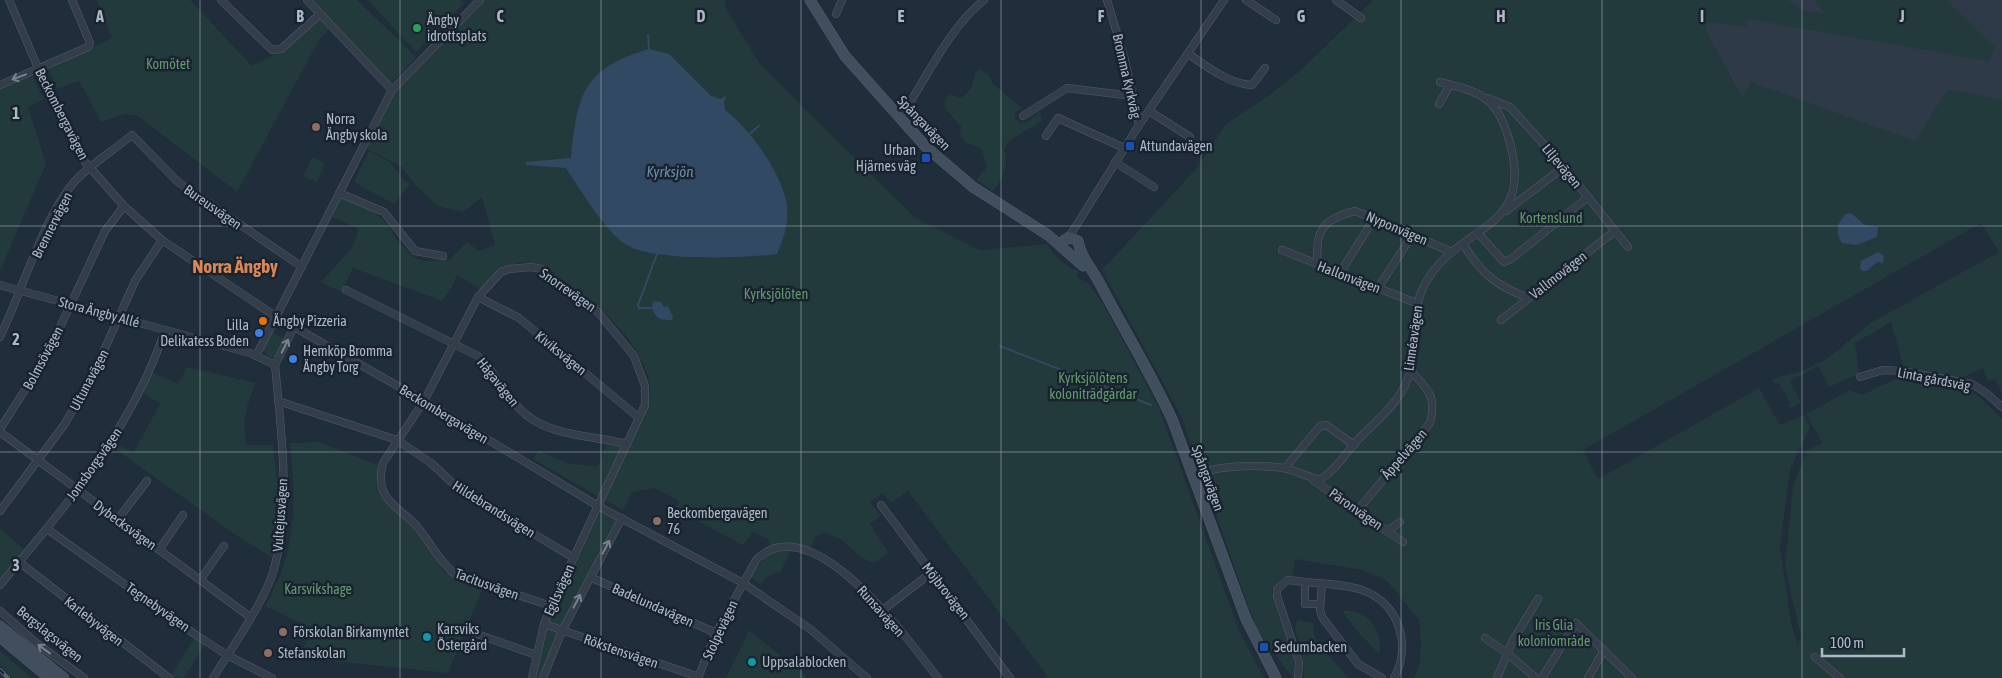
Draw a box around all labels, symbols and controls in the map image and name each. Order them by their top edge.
text: A [95,7,104,25]
text: B [296,7,304,25]
text: C [496,7,504,25]
text: D [697,7,706,25]
text: E [898,7,905,25]
text: F [1098,7,1105,25]
text: G [1297,7,1306,25]
text: H [1496,7,1506,25]
text: I [1700,7,1704,25]
text: J [1898,7,1905,25]
place label: Ängby idrottsplats [427,12,486,44]
marker: Ängby idrottsplats [411,22,423,34]
street label: Bromma Kyrkväg [1109,32,1145,120]
park label: Komötet [146,56,190,72]
street label: Beckombergavägen [32,66,92,162]
one-way arrow [12,73,28,82]
street label: Spångavägen [894,93,954,153]
text: 1 [12,104,20,122]
place label: Norra Ängby skola [326,111,387,143]
marker: Norra Ängby skola [310,121,322,133]
place label: Attundavägen [1140,138,1213,154]
marker: Attundavägen [1124,140,1136,152]
street label: Liljevägen [1539,141,1585,191]
place label: Urban Hjärnes väg [856,142,916,174]
marker: Urban Hjärnes väg [920,152,932,164]
water label: Kyrksjön [646,163,694,180]
street label: Bureusvägen [181,181,245,233]
street label: Brennervägen [28,189,76,261]
street label: Nyponvägen [1364,208,1430,248]
park label: Kortenslund [1519,210,1583,226]
street label: Vallmovägen [1526,248,1590,302]
district label: Norra Ängby [192,255,278,277]
street label: Hallonvägen [1315,258,1383,296]
street label: Snorrevägen [537,265,599,315]
park label: Kyrksjölöten [744,286,808,302]
street label: Stora Ängby Allé [57,294,141,330]
street label: Linnéavägen [1400,304,1426,372]
place label: Ängby Pizzeria [273,313,347,329]
marker: Ängby Pizzeria [257,315,269,327]
place label: Lilla Delikatess Boden [160,317,249,349]
street label: Bolmsövägen [20,324,66,392]
marker: Lilla Delikatess Boden [253,327,265,339]
street label: Kiviksvägen [532,328,590,378]
text: 2 [12,330,20,348]
one-way arrow [281,339,290,354]
place label: Hemköp Bromma Ängby Torg [303,343,393,375]
street label: Ultunavägen [66,347,112,413]
marker: Hemköp Bromma Ängby Torg [287,353,299,365]
street label: Hågavägen [474,354,522,410]
street label: Linta gårdsväg [1896,364,1972,394]
park label: Kyrksjölötens koloniträdgårdar [1049,370,1138,402]
street label: Beckombergavägen [397,381,491,447]
street label: Jomsborgsvägen [63,425,125,503]
street label: Äppelvägen [1378,426,1430,482]
street label: Spångavägen [1189,443,1227,513]
street label: Hildebrandsvägen [450,477,538,541]
street label: Vultejusvägen [269,478,291,552]
street label: Päronvägen [1326,485,1386,533]
street label: Dybecksvägen [90,497,160,553]
place label: Beckombergavägen 76 [667,505,768,537]
marker: Beckombergavägen 76 [651,515,663,527]
one-way arrow [601,540,611,555]
text: 3 [12,556,20,574]
street label: Möjbrovägen [919,560,973,622]
street label: Egilsvägen [541,562,577,618]
street label: Tacitusvägen [453,565,521,603]
street label: Tegnebyvägen [123,579,193,635]
street label: Badelundavägen [610,580,696,630]
park label: Karsvikshage [284,581,352,597]
street label: Runsavägen [854,582,908,640]
street label: Karlebyvägen [61,593,127,649]
one-way arrow [572,594,582,609]
street label: Stolpevägen [699,598,741,662]
street label: Bergslagsvägen [14,603,86,665]
park label: Iris Glia koloniområde [1518,617,1590,649]
place label: Karsviks Östergård [437,621,487,653]
place label: Förskolan Birkamyntet [293,624,409,640]
marker: Förskolan Birkamyntet [277,626,289,638]
scale bar [1822,626,1904,658]
marker: Karsviks Östergård [421,631,433,643]
street label: Rökstensvägen [582,631,660,671]
text: 100 m [1830,634,1864,651]
place label: Sedumbacken [1274,639,1347,655]
marker: Sedumbacken [1258,641,1270,653]
one-way arrow [37,644,51,654]
place label: Stefanskolan [278,645,346,661]
marker: Stefanskolan [262,647,274,659]
place label: Uppsalablocken [762,654,846,670]
marker: Uppsalablocken [746,656,758,668]

